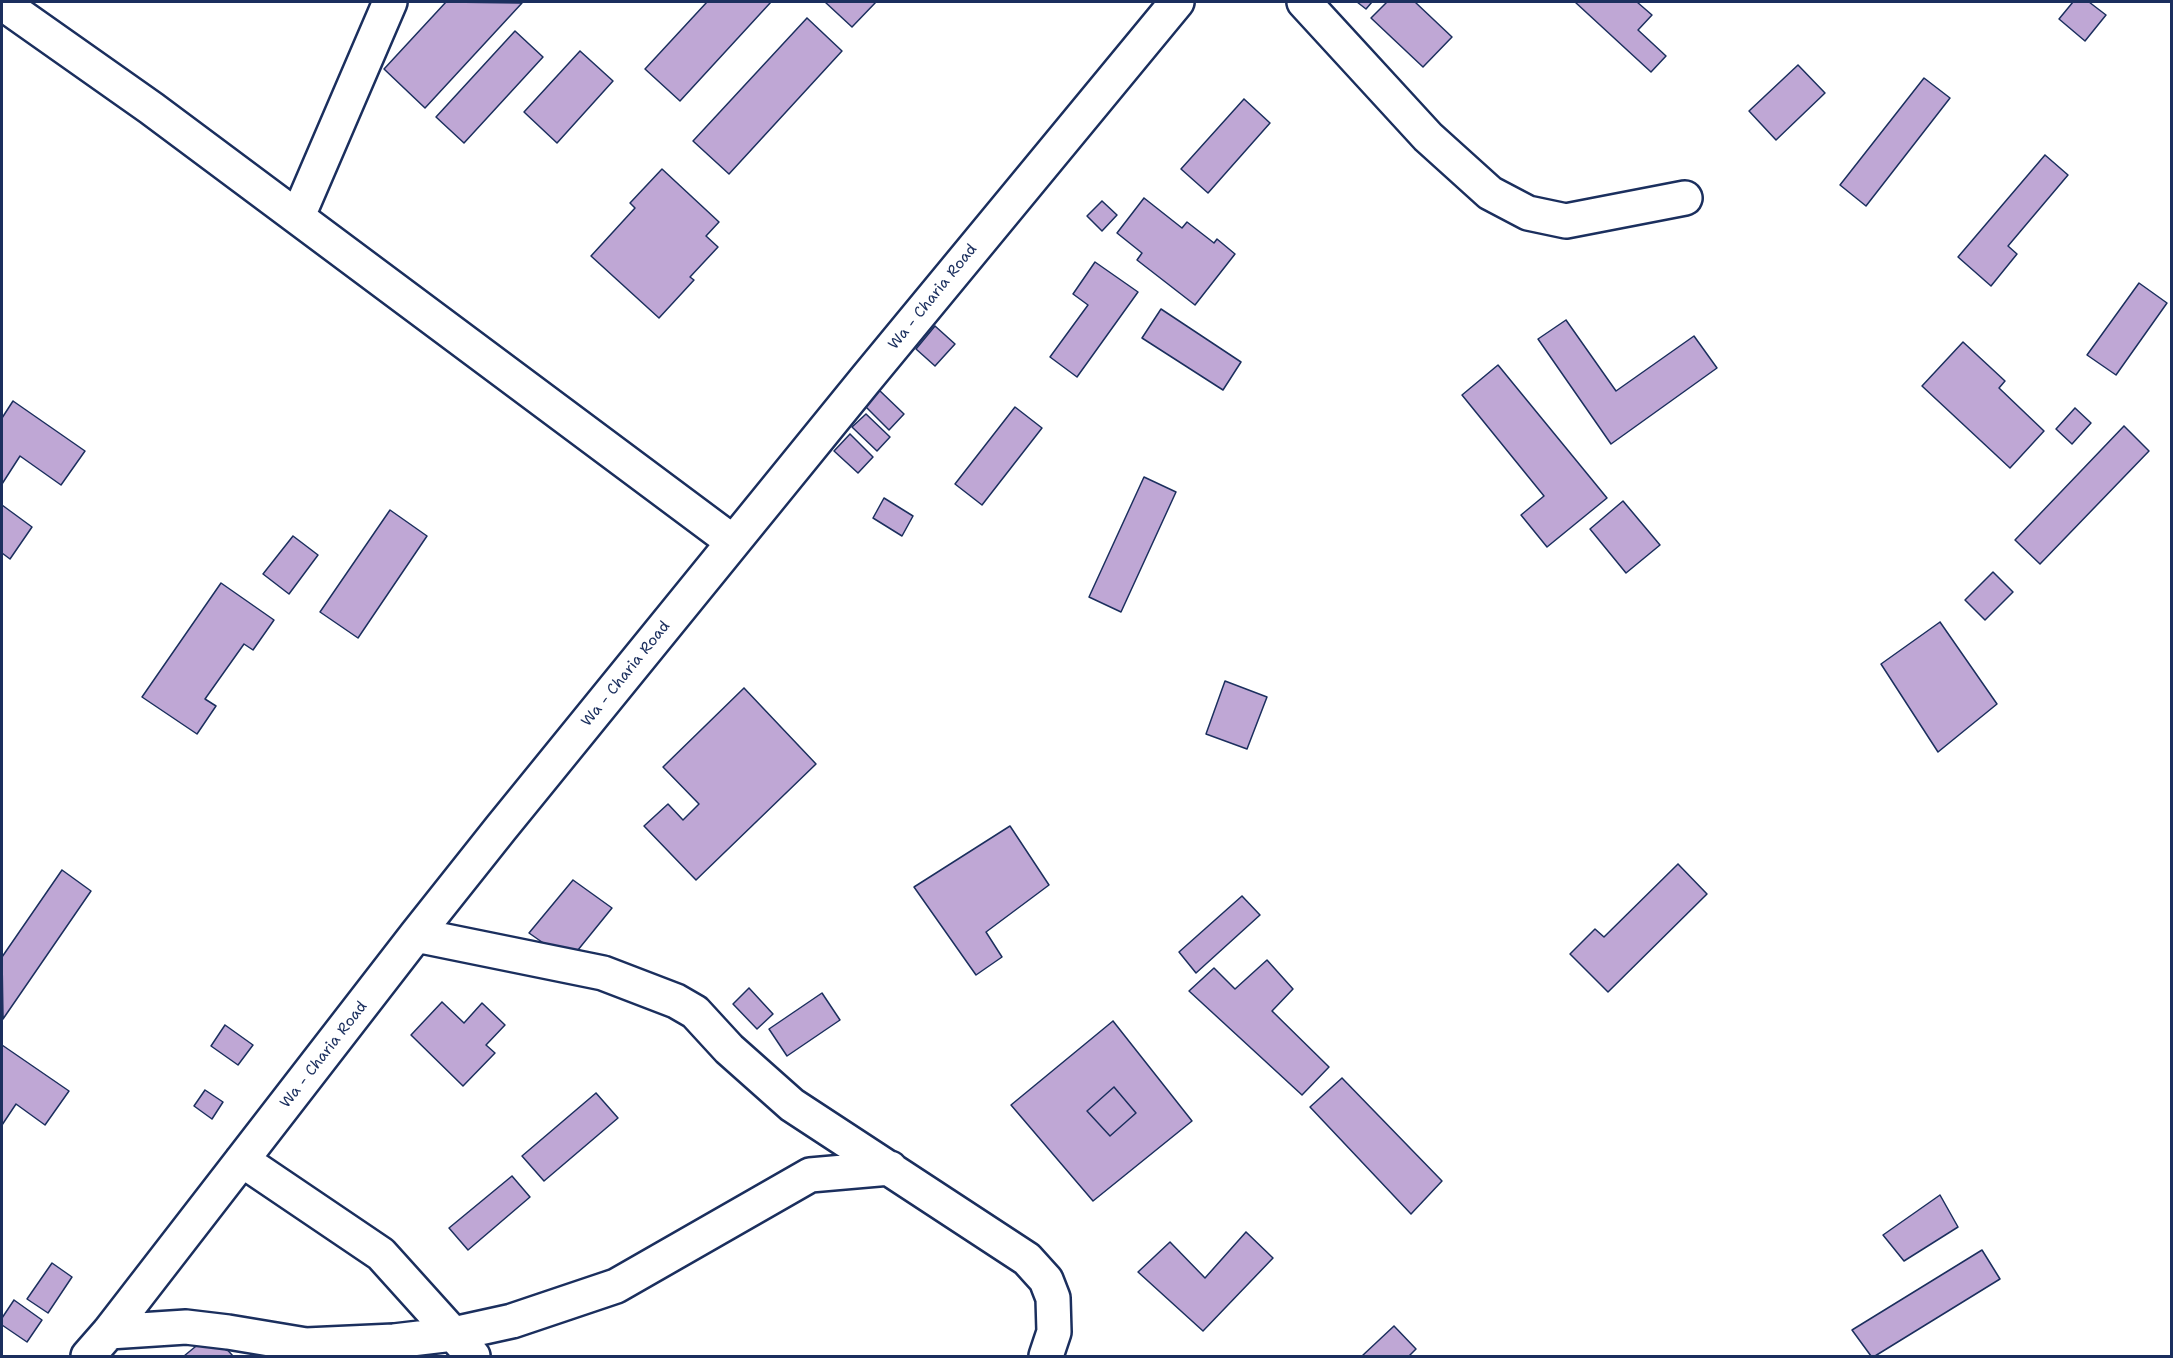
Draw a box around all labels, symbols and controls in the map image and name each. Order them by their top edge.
street label: Wa - Charia Road [885,241,981,353]
street label: Wa - Charia Road [578,618,674,730]
street label: Wa - Charia Road [277,998,371,1112]

